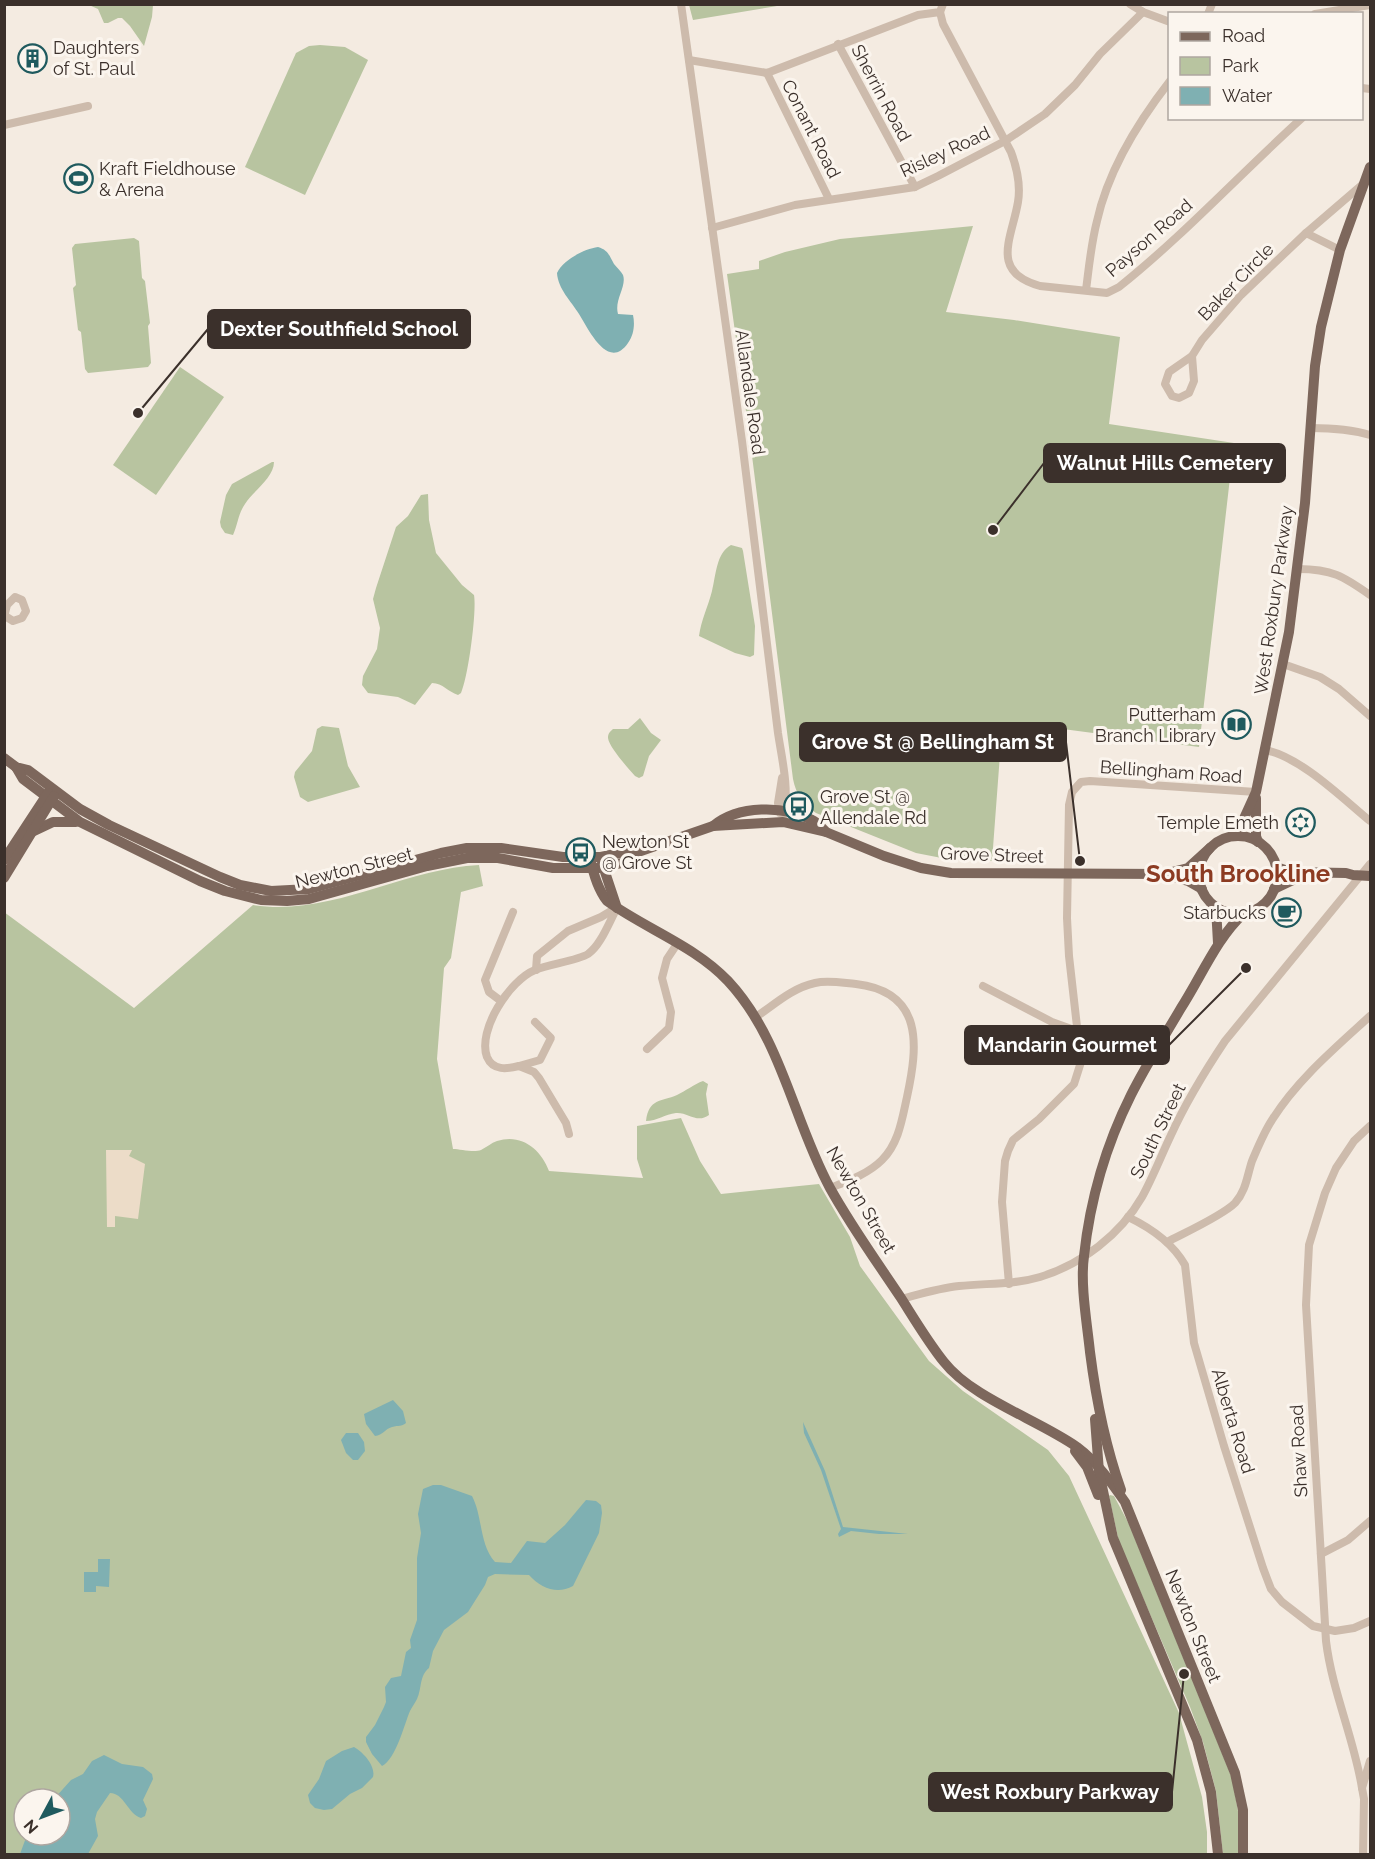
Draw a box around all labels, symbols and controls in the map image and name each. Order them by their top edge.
legend [1168,12,1363,120]
text: Road [1222,25,1265,46]
place label: Daughters of St. Paul [53,37,140,79]
street label: Sherrin Road [847,41,916,145]
building icon: Daughters of St. Paul [16,42,48,74]
text: Park [1222,55,1259,76]
street label: Conant Road [778,76,845,181]
text: Water [1222,85,1273,106]
street label: Risley Road [897,122,993,181]
place label: Kraft Fieldhouse & Arena [99,158,236,200]
sports icon: Kraft Fieldhouse & Arena [62,163,94,195]
street label: Payson Road [1101,194,1196,281]
street label: Baker Circle [1194,238,1278,325]
callout: Dexter Southfield School [208,310,470,348]
text: Dexter Southfield School [220,317,459,341]
street label: Allandale Road [731,328,770,456]
callout: Walnut Hills Cemetery [1044,444,1285,482]
text: Walnut Hills Cemetery [1057,451,1273,475]
street label: West Roxbury Parkway [1250,504,1297,696]
place label: Putterham Branch Library [1095,704,1216,746]
library icon: Putterham Branch Library [1221,709,1253,741]
callout: Grove St @ Bellingham St [800,723,1066,761]
text: Grove St @ Bellingham St [812,730,1054,754]
street label: Bellingham Road [1099,756,1243,787]
place label: Grove St @ Allendale Rd [820,786,927,828]
bus stop icon: Grove St @ Allendale Rd [783,791,815,823]
synagogue icon: Temple Emeth [1284,807,1316,839]
place label: Temple Emeth [1157,812,1279,833]
place label: Newton St @ Grove St [602,831,692,873]
bus stop icon: Newton St @ Grove St [565,836,597,868]
street label: Grove Street [940,842,1044,867]
street label: Newton Street [293,843,415,892]
district label: South Brookline [1146,859,1330,888]
cafe icon: Starbucks [1271,897,1303,929]
place label: Starbucks [1183,902,1266,923]
callout: Mandarin Gourmet [965,1026,1169,1064]
text: Mandarin Gourmet [977,1033,1157,1057]
street label: South Street [1125,1080,1190,1182]
street label: Newton Street [822,1142,901,1257]
street label: Alberta Road [1208,1366,1259,1476]
street label: Shaw Road [1286,1404,1311,1498]
street label: Newton Street [1161,1566,1226,1686]
callout: West Roxbury Parkway [929,1773,1172,1811]
text: West Roxbury Parkway [941,1780,1159,1804]
north arrow [12,1787,72,1847]
text: N [20,1816,42,1837]

